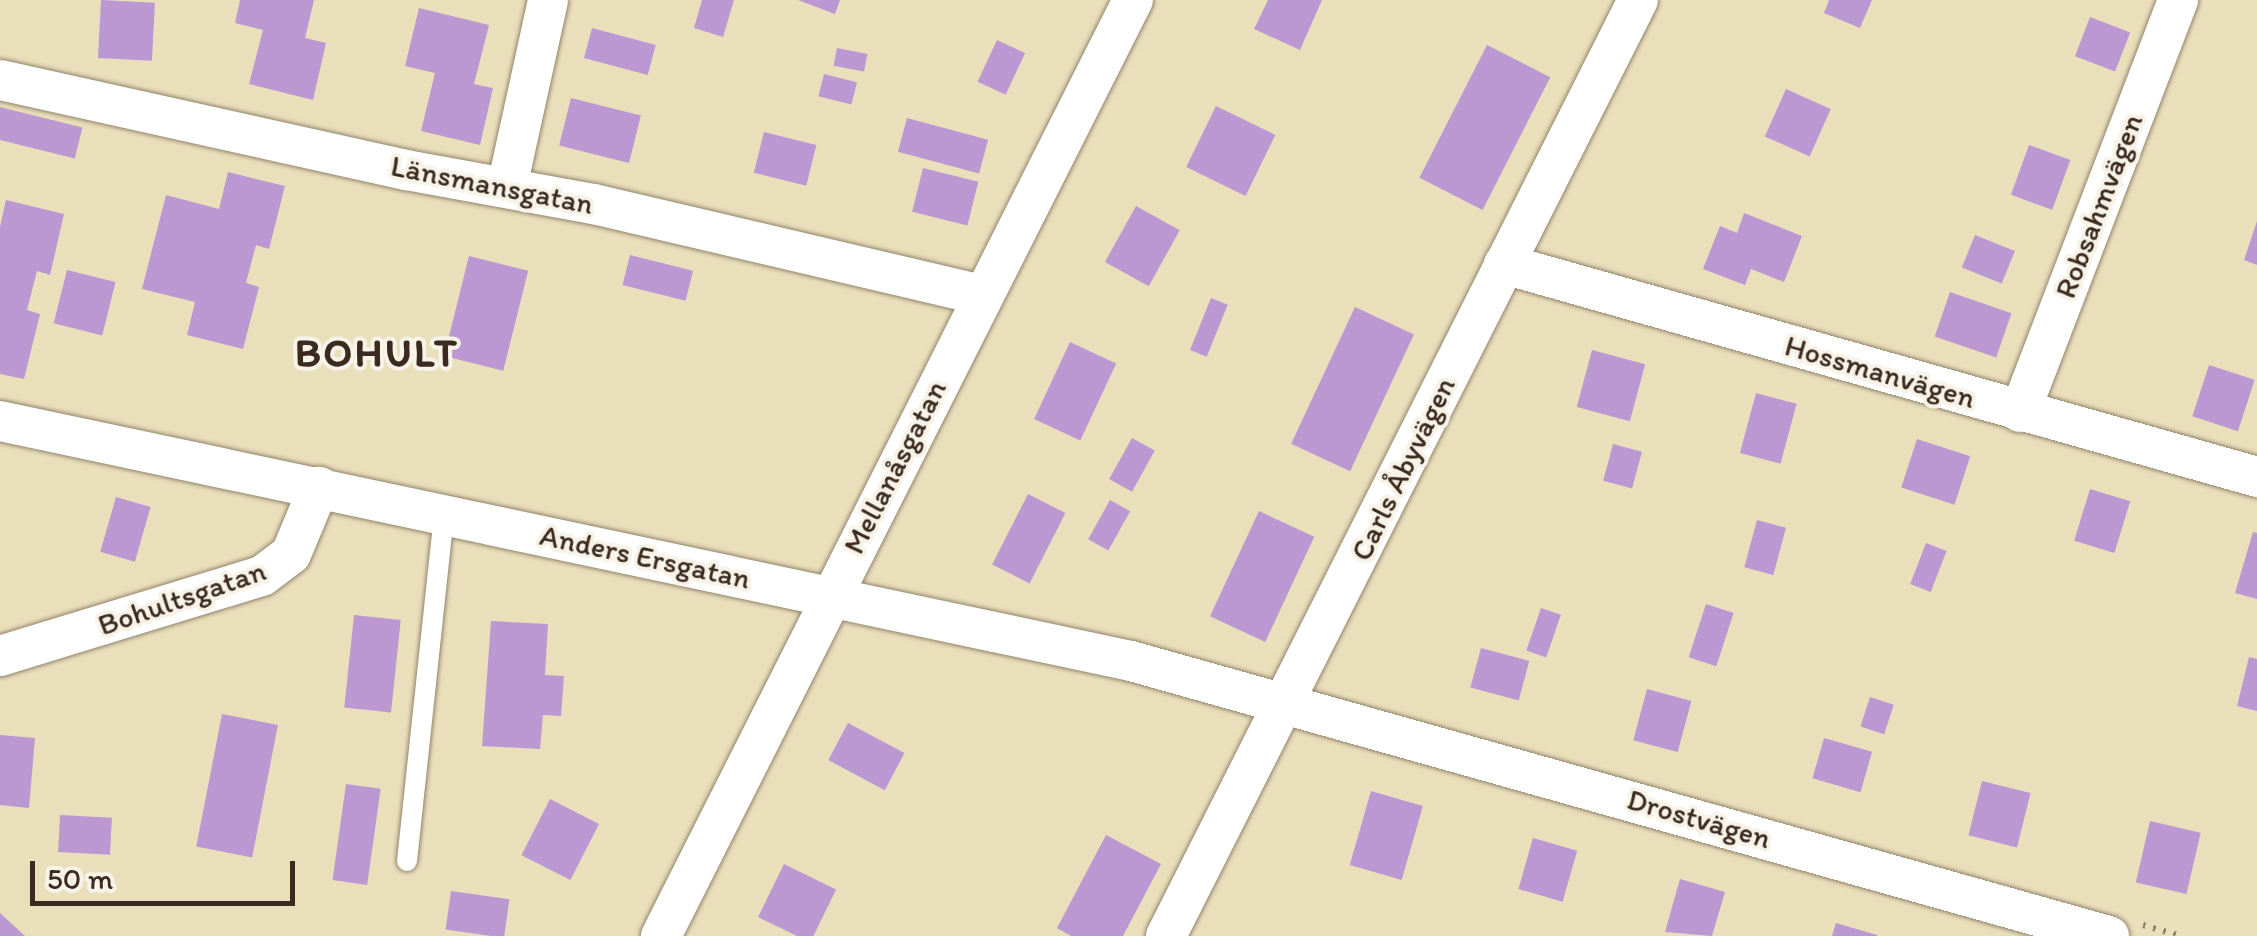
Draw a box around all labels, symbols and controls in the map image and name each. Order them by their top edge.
street label: Robsahmvägen [2047,109,2151,303]
street label: Länsmansgatan [388,148,596,222]
district label: BOHULT [294,328,460,376]
street label: Hossmanvägen [1781,328,1979,416]
street label: Carls Åbyvägen [1343,371,1463,567]
street label: Mellanåsgatan [836,374,954,560]
street label: Anders Ersgatan [537,517,753,597]
street label: Bohultsgatan [93,552,271,644]
street label: Drostvägen [1623,781,1775,857]
scale bar [35,841,300,903]
text: 50 m [47,860,113,897]

